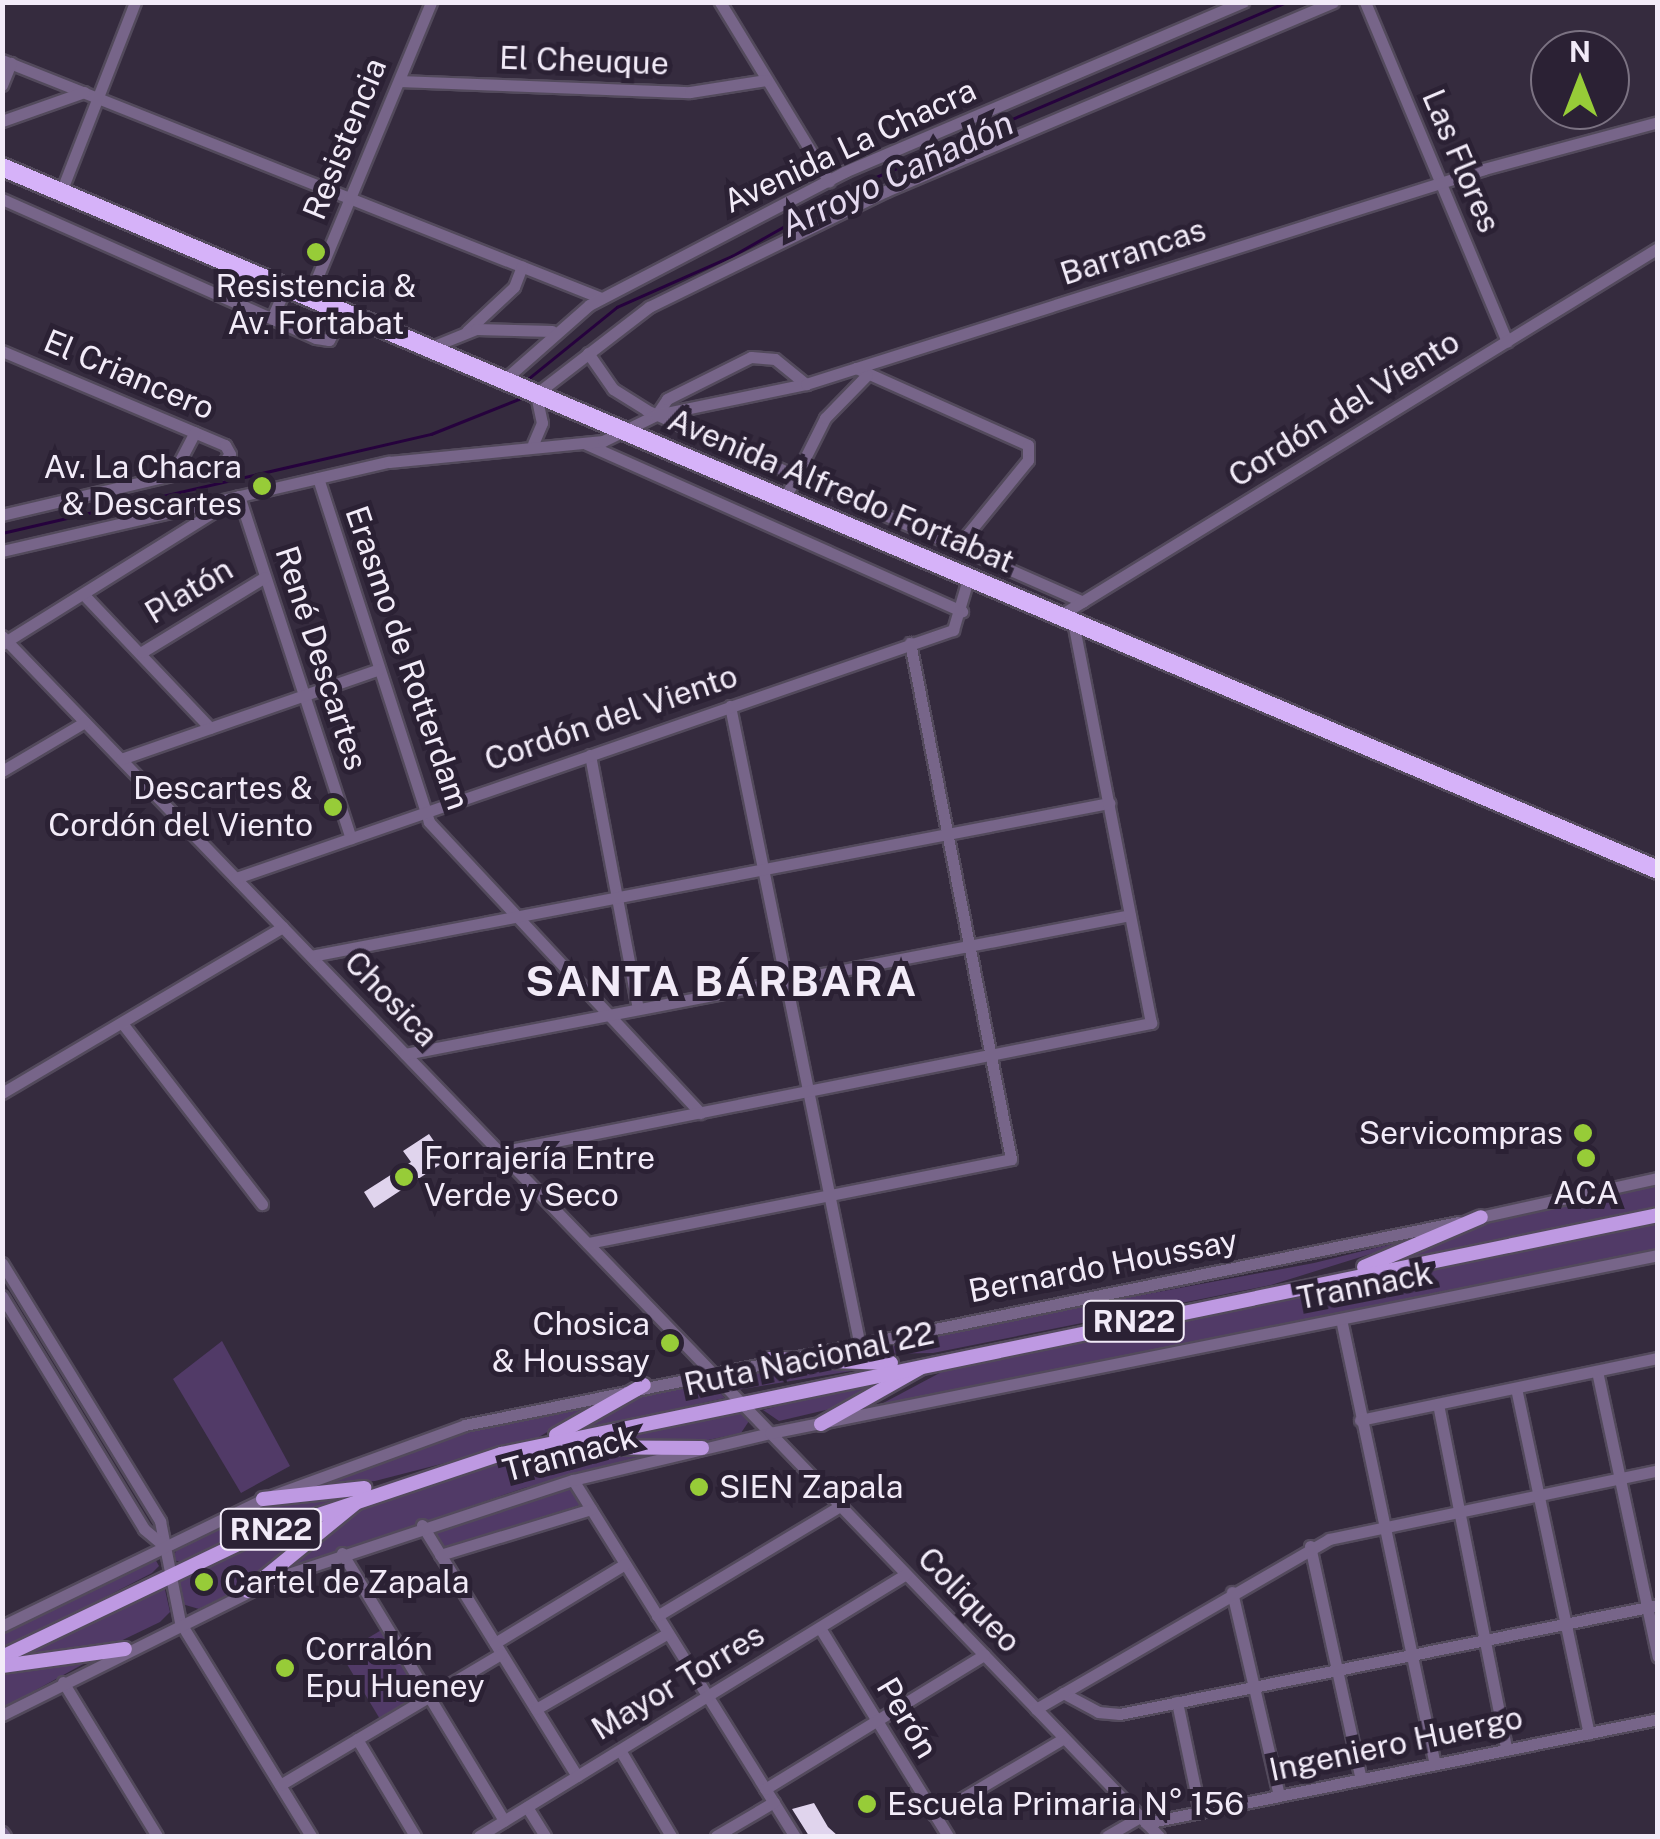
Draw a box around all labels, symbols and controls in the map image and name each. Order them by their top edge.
north arrow [1530,30,1630,130]
text: N [1569,35,1591,68]
street label: El Cheuque [498,39,670,83]
street label: Resistencia [295,53,395,225]
street label: Avenida La Chacra [718,71,982,221]
street label: Las Flores [1414,84,1508,238]
water label: Arroyo Cañadón [774,102,1020,246]
street label: Barrancas [1055,210,1211,294]
marker: Resistencia & Av. Fortabat [305,241,327,263]
place label: Resistencia & Av. Fortabat [216,268,416,343]
street label: El Criancero [38,322,220,428]
street label: Cordón del Viento [1221,322,1467,496]
street label: Avenida Alfredo Fortabat [662,401,1020,581]
place label: Av. La Chacra & Descartes [43,449,242,524]
marker: Av. La Chacra & Descartes [251,475,273,497]
street label: Erasmo de Rotterdam [337,501,477,815]
street label: René Descartes [267,541,375,775]
street label: Platón [138,550,240,632]
street label: Cordón del Viento [479,657,743,779]
place label: Descartes & Cordón del Viento [47,770,313,845]
marker: Descartes & Cordón del Viento [322,796,344,818]
street label: Chosica [336,943,446,1055]
district label: SANTA BÁRBARA [525,956,919,1006]
place label: Servicompras [1359,1114,1563,1152]
marker: Servicompras [1572,1122,1594,1144]
place label: Forrajería Entre Verde y Seco [424,1140,655,1215]
marker: ACA [1575,1147,1597,1169]
marker: Forrajería Entre Verde y Seco [393,1166,415,1188]
place label: ACA [1553,1174,1619,1212]
street label: Bernardo Houssay [965,1221,1241,1311]
street label: Trannack [1294,1254,1436,1318]
road number: RN22 [1082,1296,1186,1346]
place label: Chosica & Houssay [492,1306,650,1381]
street label: Ruta Nacional 22 [681,1314,937,1404]
marker: Chosica & Houssay [659,1332,681,1354]
street label: Trannack [499,1418,641,1490]
place label: SIEN Zapala [719,1468,903,1506]
marker: SIEN Zapala [688,1476,710,1498]
road number: RN22 [218,1504,324,1554]
street label: Coliqueo [910,1539,1028,1661]
place label: Cartel de Zapala [224,1563,470,1601]
marker: Cartel de Zapala [193,1571,215,1593]
street label: Mayor Torres [585,1615,771,1749]
place label: Corralón Epu Hueney [305,1631,484,1706]
marker: Corralón Epu Hueney [274,1657,296,1679]
street label: Perón [868,1671,946,1765]
street label: Ingeniero Huergo [1266,1698,1526,1790]
place label: Escuela Primaria N° 156 [887,1785,1244,1823]
marker: Escuela Primaria N° 156 [856,1793,878,1815]

